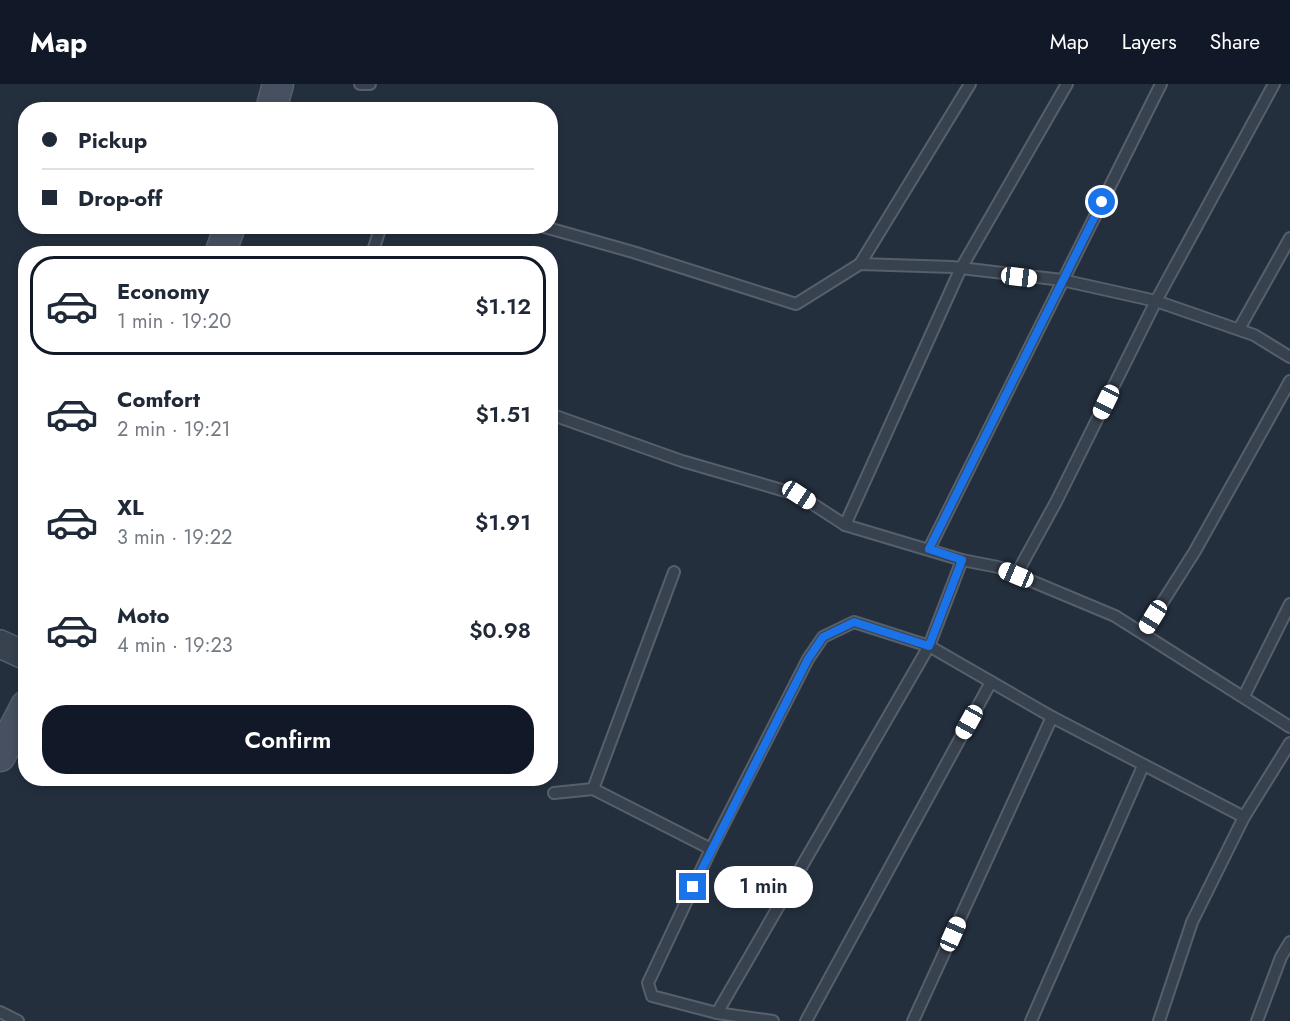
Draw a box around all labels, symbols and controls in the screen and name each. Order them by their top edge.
text: Map [30,22,87,63]
text: Map [1050,27,1089,57]
text: Layers [1122,27,1177,57]
text: Share [1210,27,1260,57]
text: Pickup [78,124,147,156]
text: Drop-off [78,182,162,214]
route start [1088,188,1115,215]
car [1000,266,1038,288]
text: Economy [117,275,209,307]
icon: car [45,279,99,333]
text: $1.12 [475,290,531,322]
text: 1 min · 19:20 [117,307,231,336]
car [1090,382,1122,422]
text: Comfort [117,383,200,415]
icon: car [45,387,99,441]
text: $1.51 [475,398,531,430]
text: 2 min · 19:21 [117,415,231,444]
car [779,478,819,512]
text: XL [117,491,144,523]
icon: car [45,495,99,549]
text: $1.91 [475,506,531,538]
text: 3 min · 19:22 [117,523,233,552]
car [996,560,1036,590]
car [1136,597,1170,637]
text: Moto [117,599,170,631]
icon: car [45,603,99,657]
text: $0.98 [469,614,531,646]
text: 4 min · 19:23 [117,631,233,660]
car [952,702,986,742]
button: Confirm [42,705,534,774]
callout: 1 min [714,866,813,908]
text: 1 min [739,872,788,901]
route end [679,873,706,900]
car [937,914,969,954]

